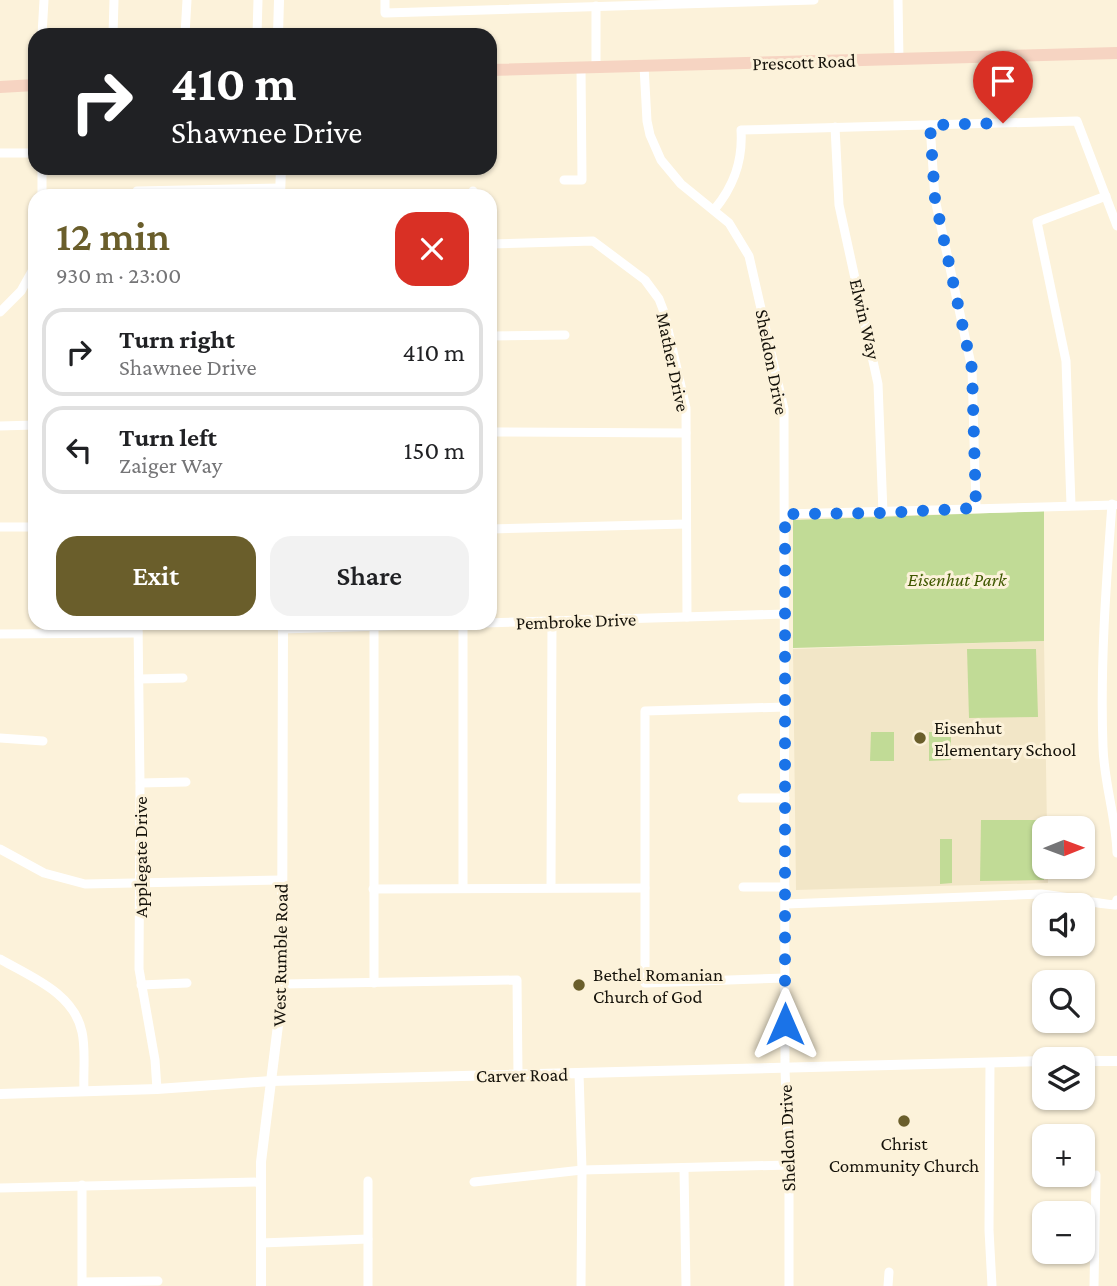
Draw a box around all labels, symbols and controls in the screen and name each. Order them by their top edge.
street label: Prescott Road [752,50,856,74]
pin [973,51,1033,123]
icon: right [56,56,147,147]
text: 410 m [171,56,296,111]
icon: arrive [984,62,1022,100]
text: Shawnee Drive [171,114,362,150]
text: 12 min [56,212,170,259]
button: close [395,212,469,286]
text: 930 m · 23:00 [56,262,181,288]
street label: Elwin Way [846,277,885,362]
street label: Sheldon Drive [751,308,793,416]
street label: Mather Drive [652,310,694,414]
text: Turn right [119,325,235,354]
icon: right [60,333,98,371]
text: 410 m [403,338,465,367]
text: Shawnee Drive [119,354,257,380]
text: Turn left [119,423,217,452]
icon: left [60,431,98,469]
text: 150 m [404,436,465,465]
text: Zaiger Way [119,452,222,478]
button: Exit [56,536,256,616]
button: Share [270,536,469,616]
park label: Eisenhut Park [908,569,1007,590]
street label: Pembroke Drive [515,608,637,634]
place label: Eisenhut Elementary School [934,717,1076,760]
marker: Eisenhut Elementary School [912,730,928,746]
street label: Applegate Drive [130,796,151,918]
north arrow [1032,816,1096,878]
map controls [1032,816,1095,1264]
street label: West Rumble Road [268,883,292,1027]
button: sound [1032,893,1095,956]
place label: Bethel Romanian Church of God [593,964,723,1007]
button: search [1032,970,1095,1033]
marker: Bethel Romanian Church of God [571,977,587,993]
position arrow [748,987,822,1061]
button: layers [1032,1047,1095,1110]
street label: Carver Road [476,1064,568,1086]
street label: Sheldon Drive [775,1084,799,1192]
marker: Christ Community Church [896,1113,912,1129]
button: + [1032,1124,1095,1187]
place label: Christ Community Church [829,1133,979,1176]
button: − [1032,1201,1095,1264]

